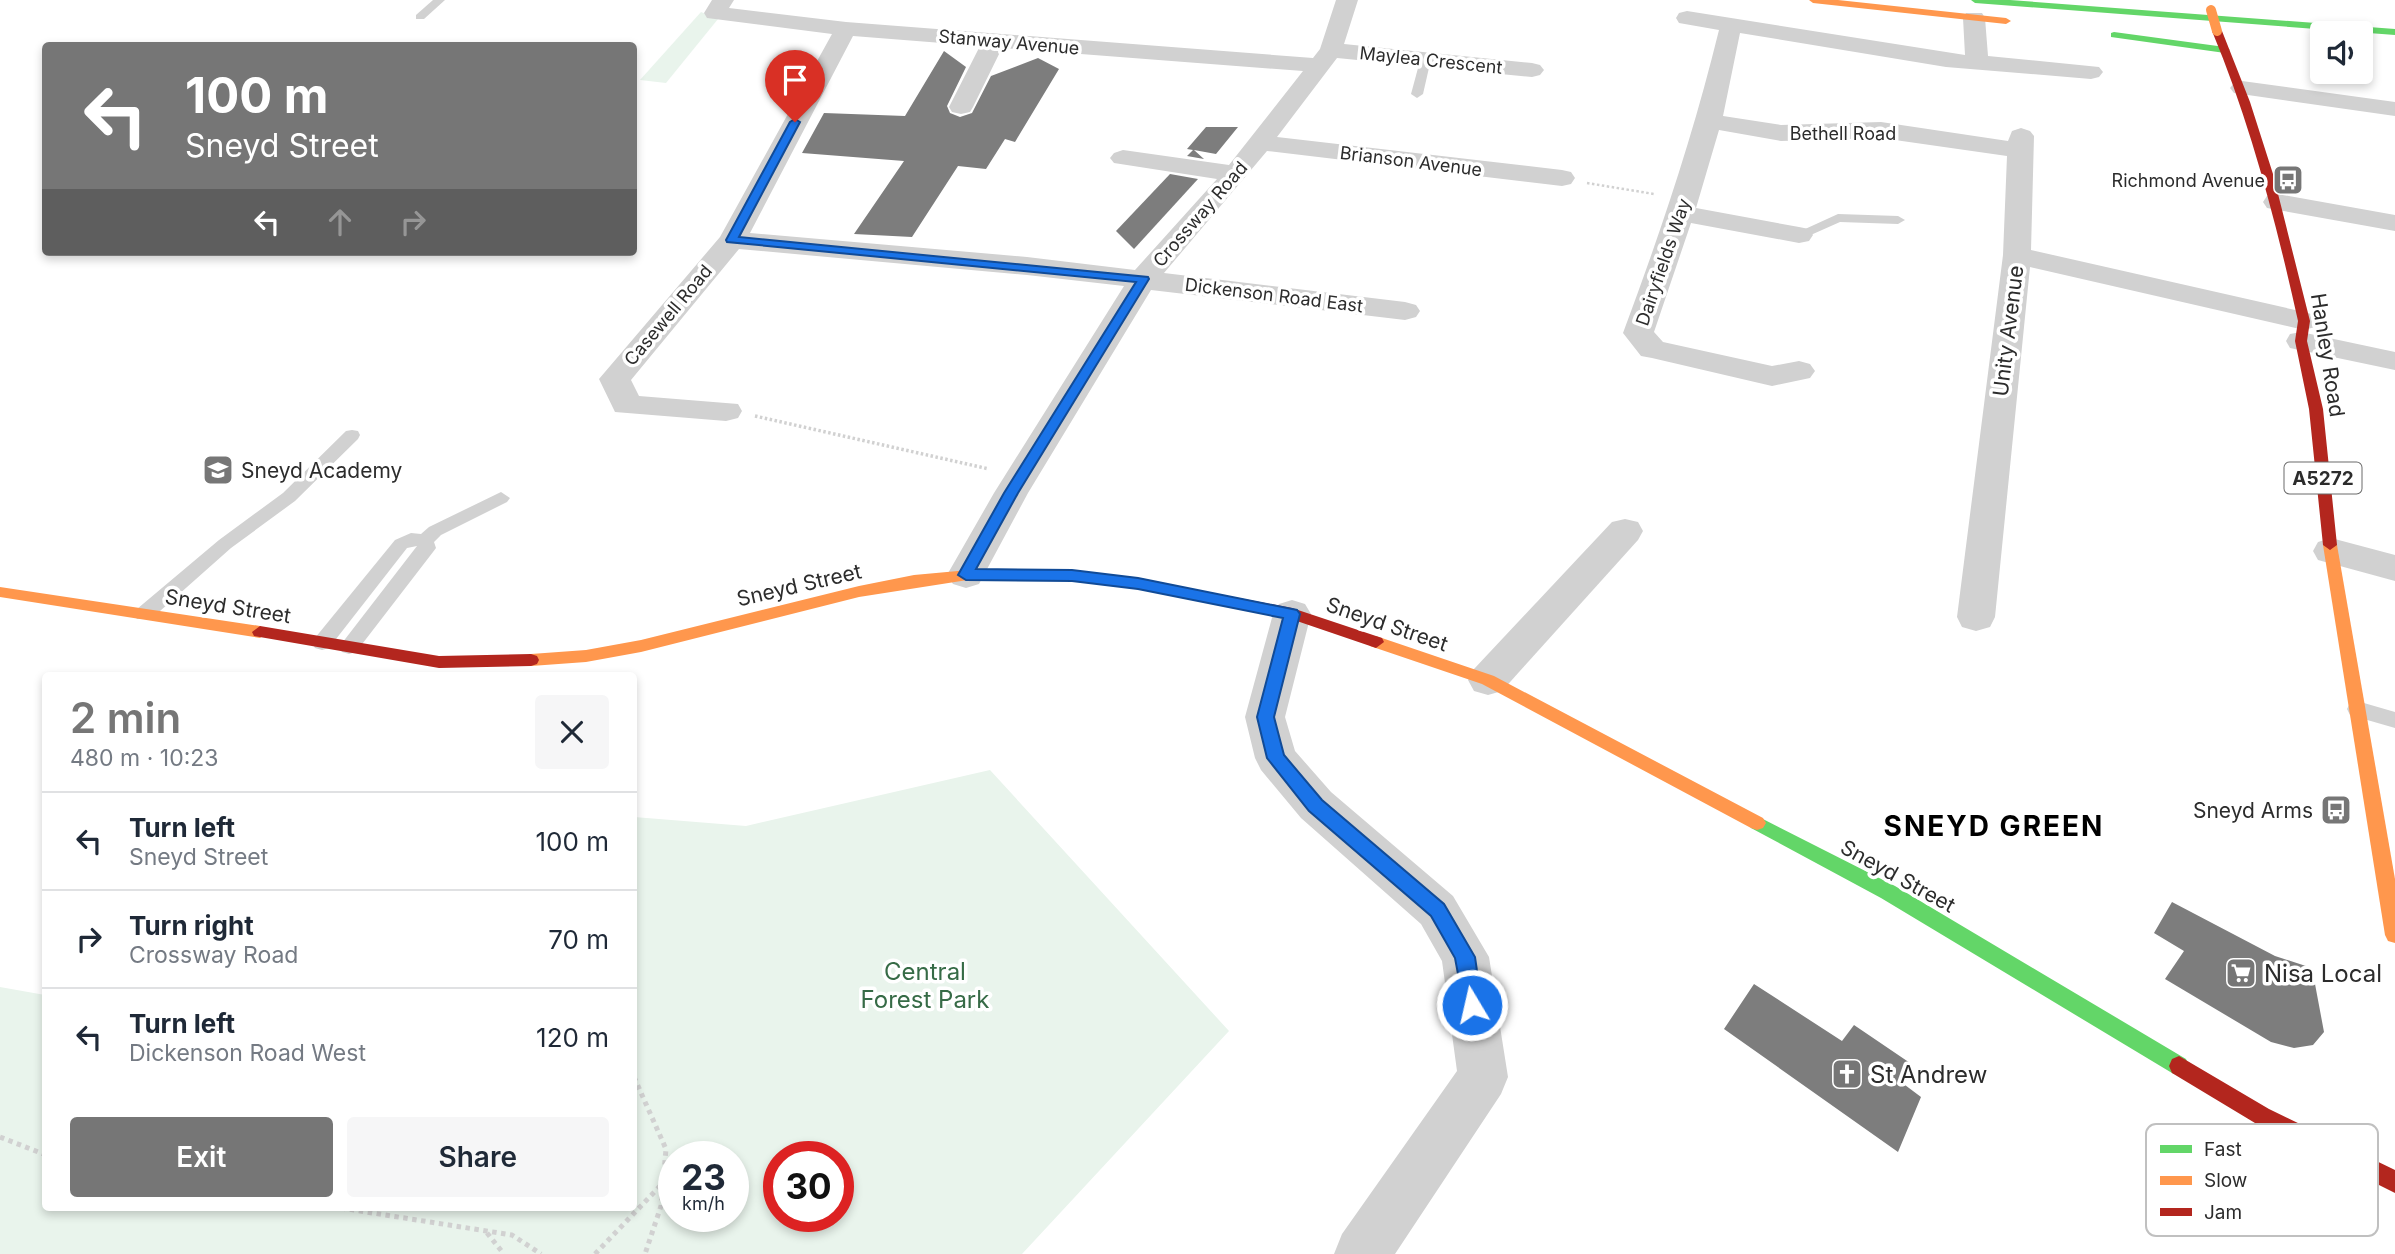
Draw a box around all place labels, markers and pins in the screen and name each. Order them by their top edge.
pin [765,50,825,122]
bus stop icon: Richmond Avenue [2271,163,2305,197]
place label: Richmond Avenue [2112,170,2265,191]
school or university icon: Sneyd Academy [201,453,235,487]
place label: Sneyd Academy [241,458,403,483]
bus stop icon: Sneyd Arms [2319,793,2353,827]
place label: Sneyd Arms [2193,798,2313,823]
supermarket icon: Nisa Local [2224,956,2258,990]
place label: Nisa Local [2264,959,2382,988]
church icon: St Andrew [1830,1057,1864,1091]
place label: St Andrew [1870,1060,1987,1089]

